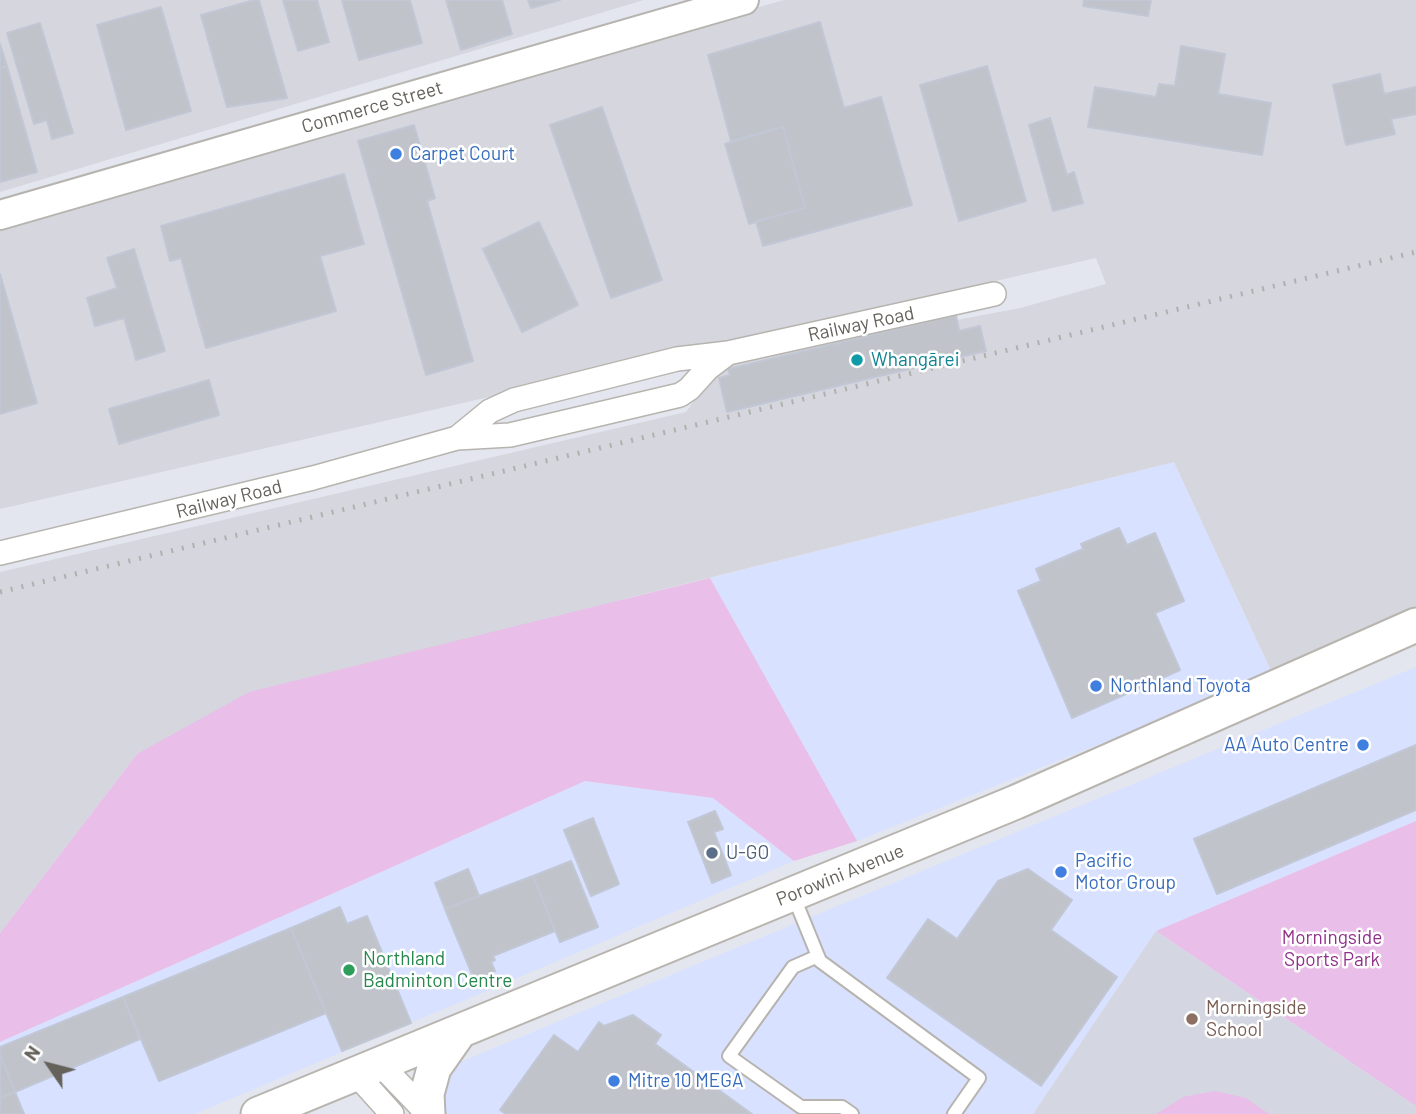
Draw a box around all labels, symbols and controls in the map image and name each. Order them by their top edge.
street label: Commerce Street [299,76,445,138]
place label: Carpet Court [410,143,515,165]
marker: Carpet Court [388,146,404,162]
street label: Railway Road [806,302,916,346]
place label: Whangārei [871,349,960,371]
marker: Whangārei [849,352,865,368]
street label: Railway Road [174,475,284,523]
place label: Northland Toyota [1110,675,1251,697]
marker: Northland Toyota [1088,678,1104,694]
place label: AA Auto Centre [1224,734,1349,756]
marker: AA Auto Centre [1355,737,1371,753]
street label: Porowini Avenue [773,839,907,911]
place label: U-GO [726,842,769,864]
marker: U-GO [704,845,720,861]
place label: Pacific Motor Group [1075,850,1176,894]
marker: Pacific Motor Group [1053,864,1069,880]
park label: Morningside Sports Park [1282,927,1382,971]
place label: Northland Badminton Centre [363,948,512,992]
marker: Northland Badminton Centre [341,962,357,978]
place label: Morningside School [1206,997,1307,1041]
marker: Morningside School [1184,1011,1200,1027]
north arrow [14,1030,84,1100]
text: N [18,1041,44,1064]
place label: Mitre 10 MEGA [628,1070,744,1092]
marker: Mitre 10 MEGA [606,1073,622,1089]

